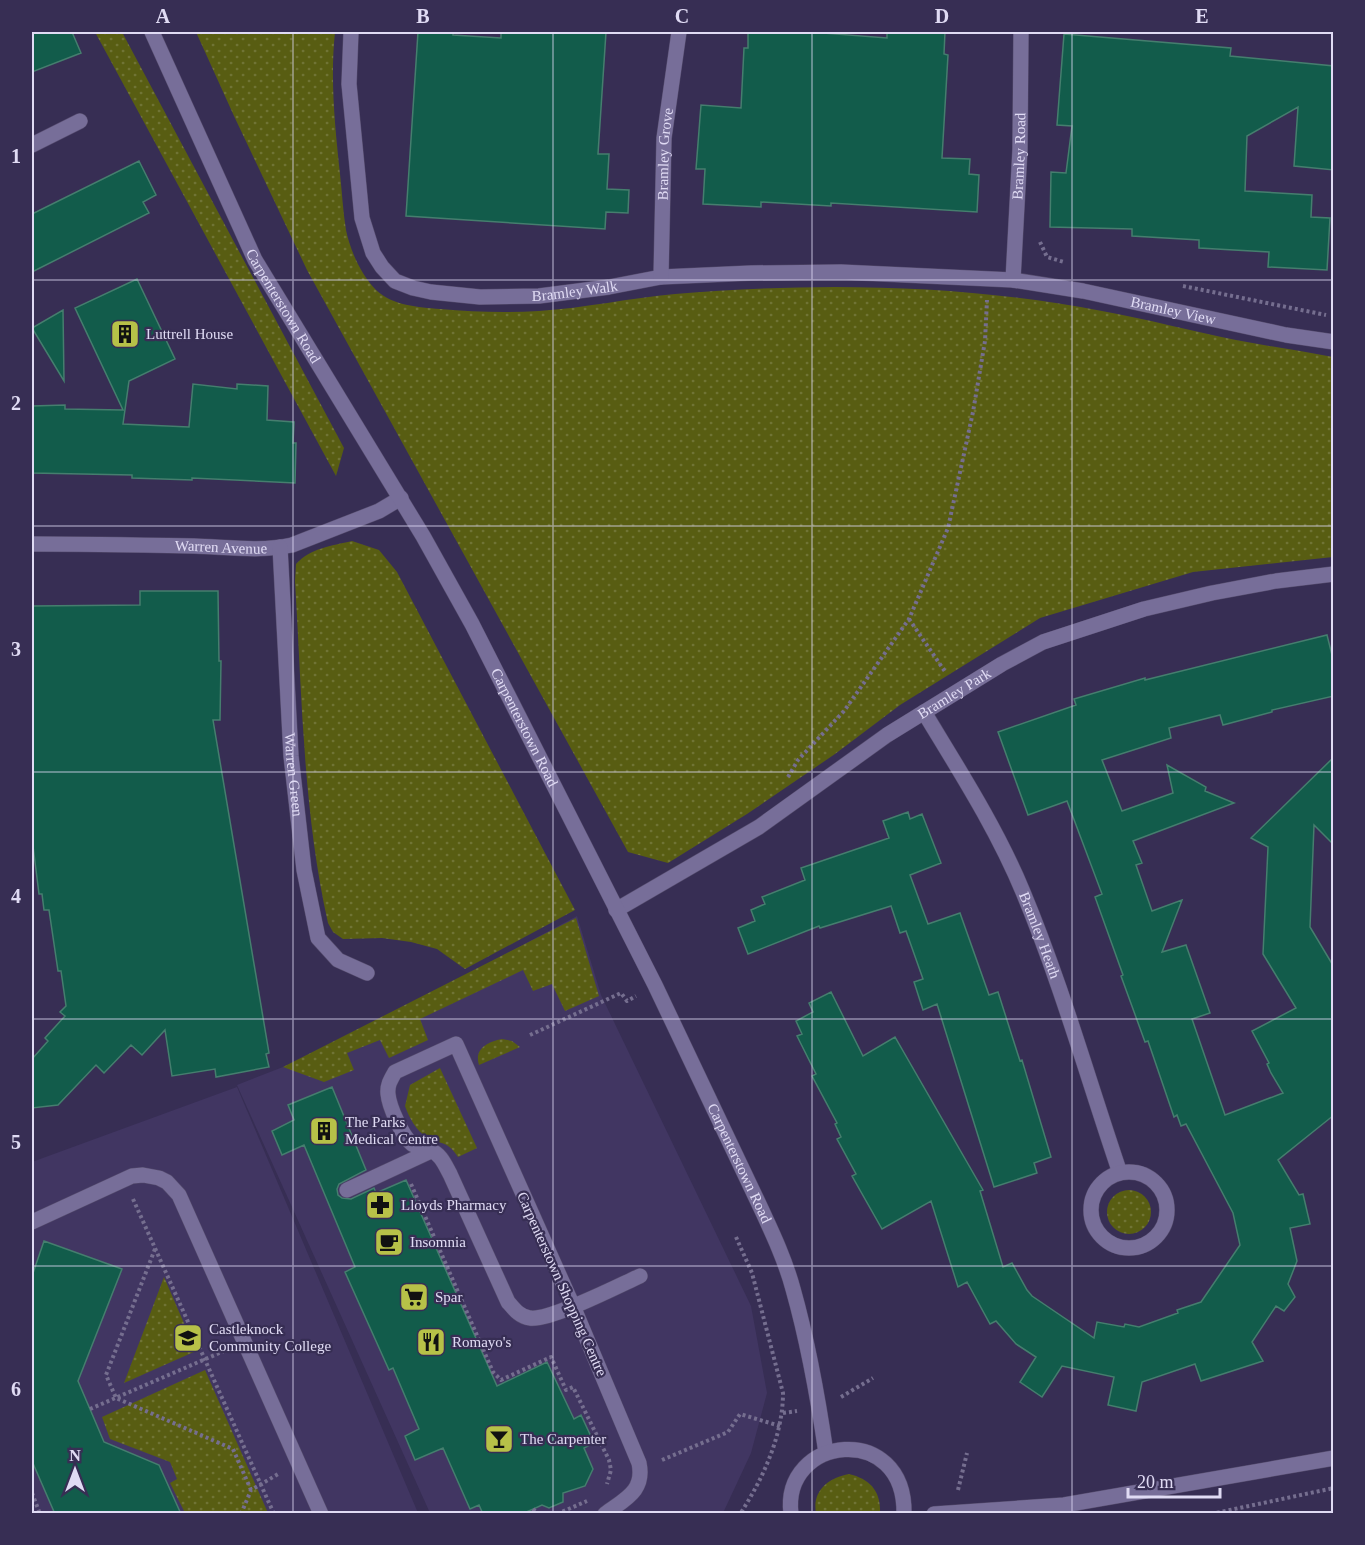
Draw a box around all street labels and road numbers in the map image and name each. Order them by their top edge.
street label: Bramley Grove [655,106,676,201]
street label: Bramley Road [1009,112,1028,200]
street label: Carpenterstown Road [243,246,324,366]
street label: Bramley Walk [531,277,619,304]
street label: Bramley View [1129,294,1217,328]
street label: Warren Avenue [175,538,268,557]
street label: Bramley Park [915,665,994,722]
street label: Carpenterstown Road [488,666,561,790]
street label: Warren Green [282,732,306,818]
street label: Bramley Heath [1016,890,1063,981]
street label: Carpenterstown Road [704,1101,775,1226]
street label: Carpenterstown Shopping Centre [514,1189,610,1379]

